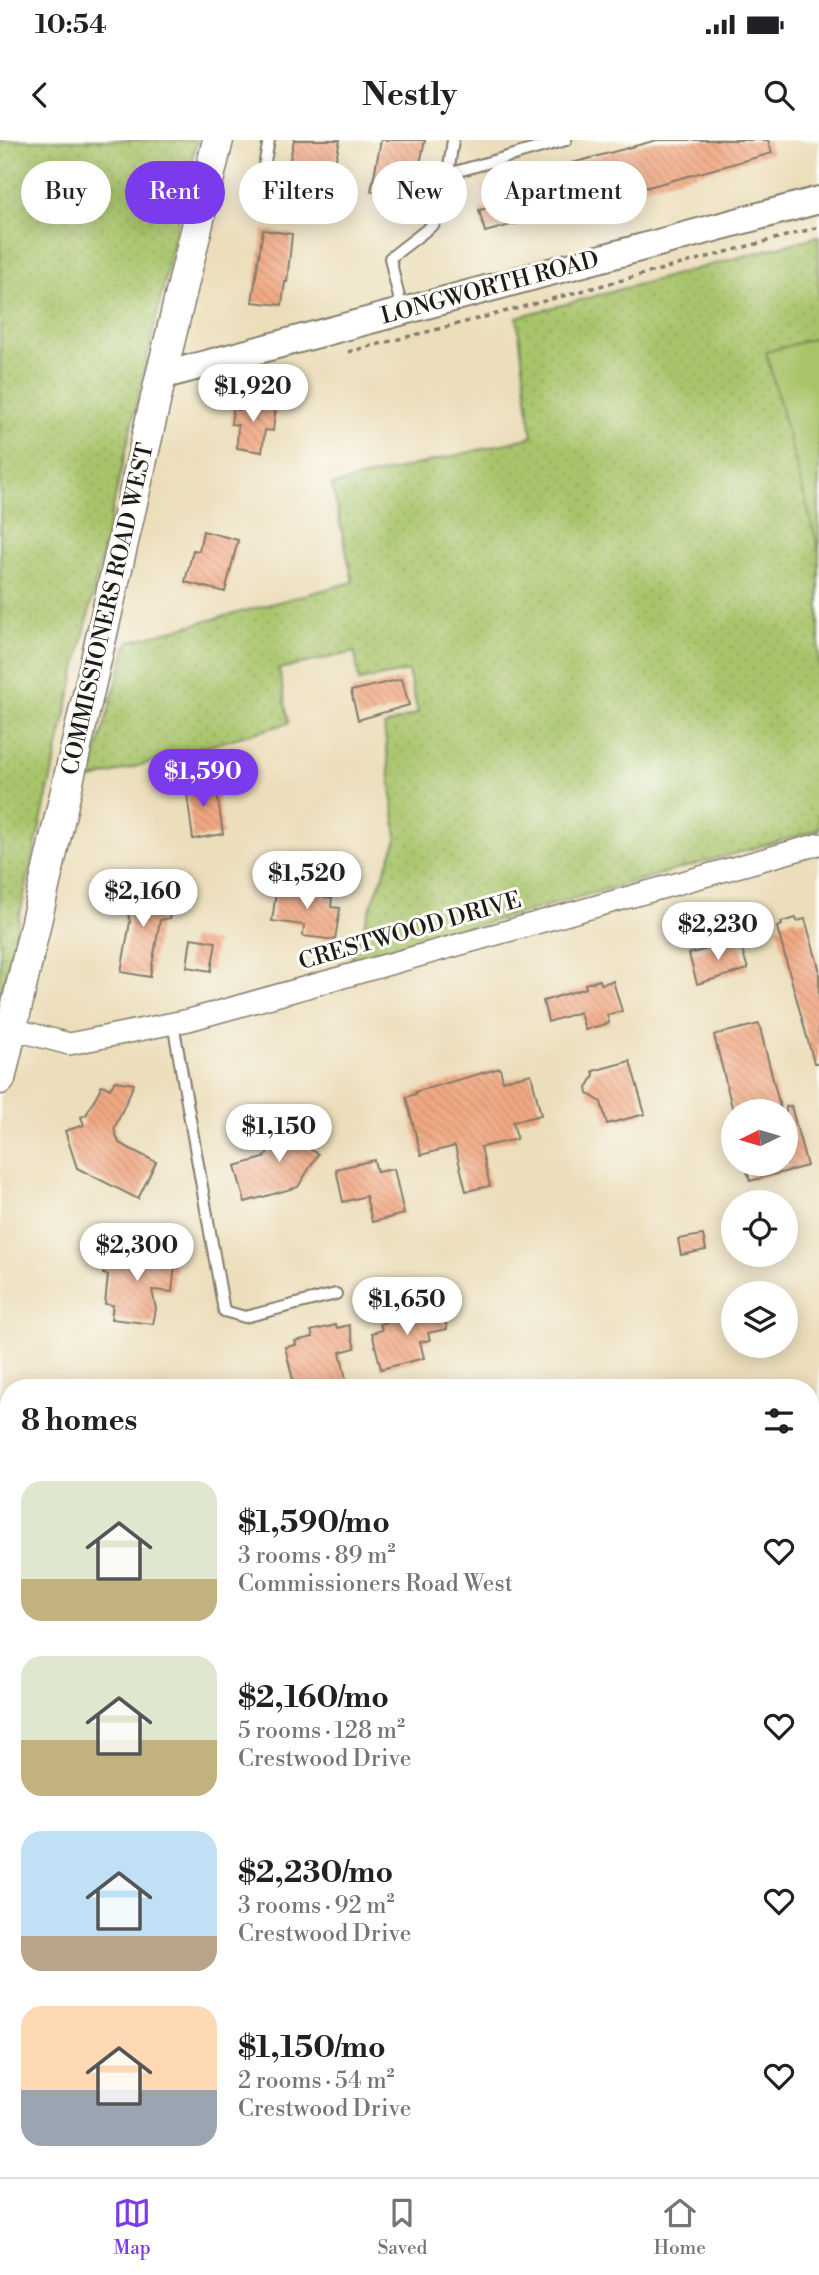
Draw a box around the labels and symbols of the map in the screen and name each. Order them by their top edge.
street label: LONGWORTH ROAD [378,245,602,331]
pin: $1,920 [196,364,310,424]
street label: COMMISSIONERS ROAD WEST [56,440,160,778]
pin: $1,590 [146,750,260,809]
pin: $1,520 [250,852,364,911]
pin: $2,160 [86,870,200,929]
street label: CRESTWOOD DRIVE [296,886,524,976]
pin: $2,230 [661,902,775,962]
north arrow [721,1099,798,1176]
pin: $1,150 [222,1104,336,1164]
pin: $2,300 [80,1224,194,1283]
pin: $1,650 [350,1278,464,1337]

